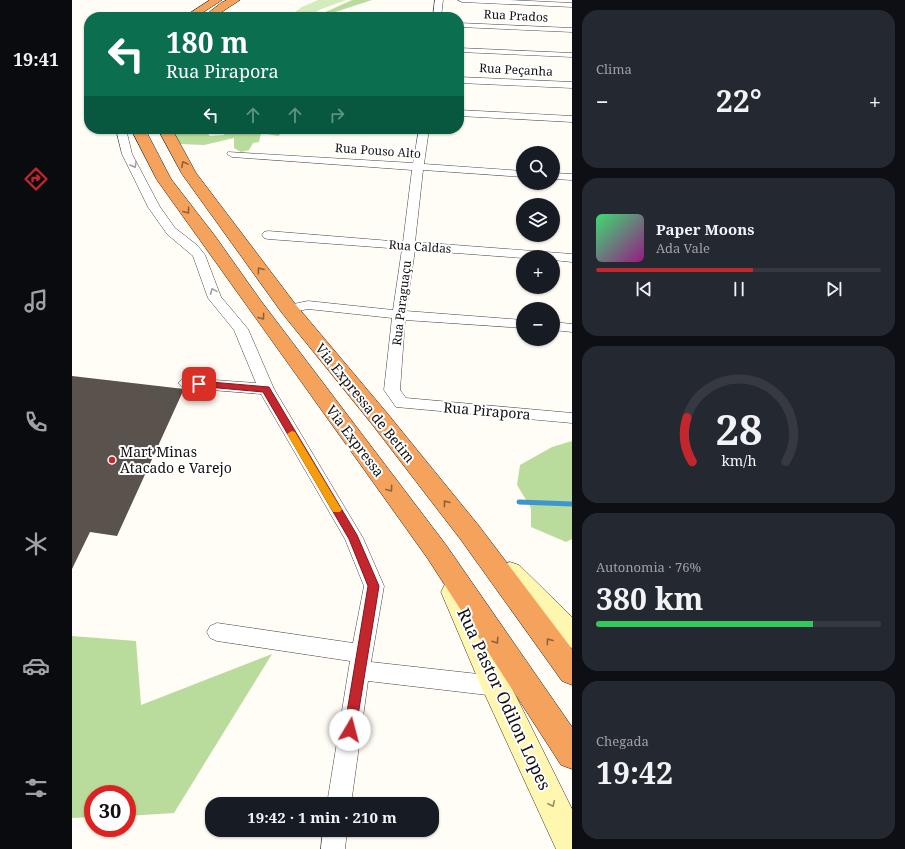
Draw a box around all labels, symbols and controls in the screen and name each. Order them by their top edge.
street label: Rua Prados [483,5,549,26]
text: 180 m [166,23,248,61]
icon: left [100,28,152,80]
text: 19:41 [13,47,59,71]
text: Rua Pirapora [166,59,279,83]
street label: Rua Peçanha [479,59,554,80]
text: Clima [596,60,632,78]
text: 22° [716,80,762,121]
text: − [596,86,609,116]
text: + [869,86,881,116]
icon: left [200,104,222,126]
icon: ahead [242,104,264,126]
icon: ahead [284,104,306,126]
icon: right [326,104,348,126]
street label: Rua Pouso Alto [335,139,422,162]
map controls [516,146,560,346]
button: search [516,146,560,190]
one-way arrow [129,161,136,169]
one-way arrow [182,161,189,169]
icon: directions [22,165,50,193]
button: layers [516,198,560,242]
one-way arrow [183,206,190,213]
text: Paper Moons [656,219,755,239]
street label: Rua Caldas [388,236,452,257]
text: Ada Vale [656,239,710,257]
button: + [516,250,560,294]
street label: Rua Paraguaçu [388,259,415,347]
one-way arrow [257,267,265,274]
icon: previous [633,278,655,300]
icon: pause [728,278,750,300]
icon: next [823,278,845,300]
icon: music [22,287,50,315]
one-way arrow [210,288,218,296]
button: − [516,302,560,346]
one-way arrow [258,313,265,320]
street label: Via Expressa de Betim [312,340,418,466]
pin [182,367,216,401]
icon: arrive [188,373,210,395]
street label: Rua Pirapora [443,397,532,424]
text: 28 [715,401,762,457]
street label: Via Expressa [323,402,387,480]
icon: phone [22,408,50,436]
place label: Mart Minas Atacado e Varejo [120,442,232,477]
text: km/h [721,451,756,470]
marker: Mart Minas Atacado e Varejo [107,455,117,465]
one-way arrow [386,484,393,491]
one-way arrow [444,500,451,507]
icon: climate [22,530,50,558]
text: Autonomia · 76% [596,558,701,576]
text: 380 km [596,578,703,619]
street label: Rua Pastor Odilon Lopes [452,604,557,793]
one-way arrow [492,637,499,644]
one-way arrow [546,638,554,645]
icon: car [22,652,50,680]
position arrow [329,709,371,751]
text: Chegada [596,732,649,750]
text: 19:42 [596,752,673,793]
icon: filters [22,774,50,802]
speed limit sign: 30 [84,785,136,837]
one-way arrow [547,800,555,807]
text: 19:42 · 1 min · 210 m [247,807,397,827]

